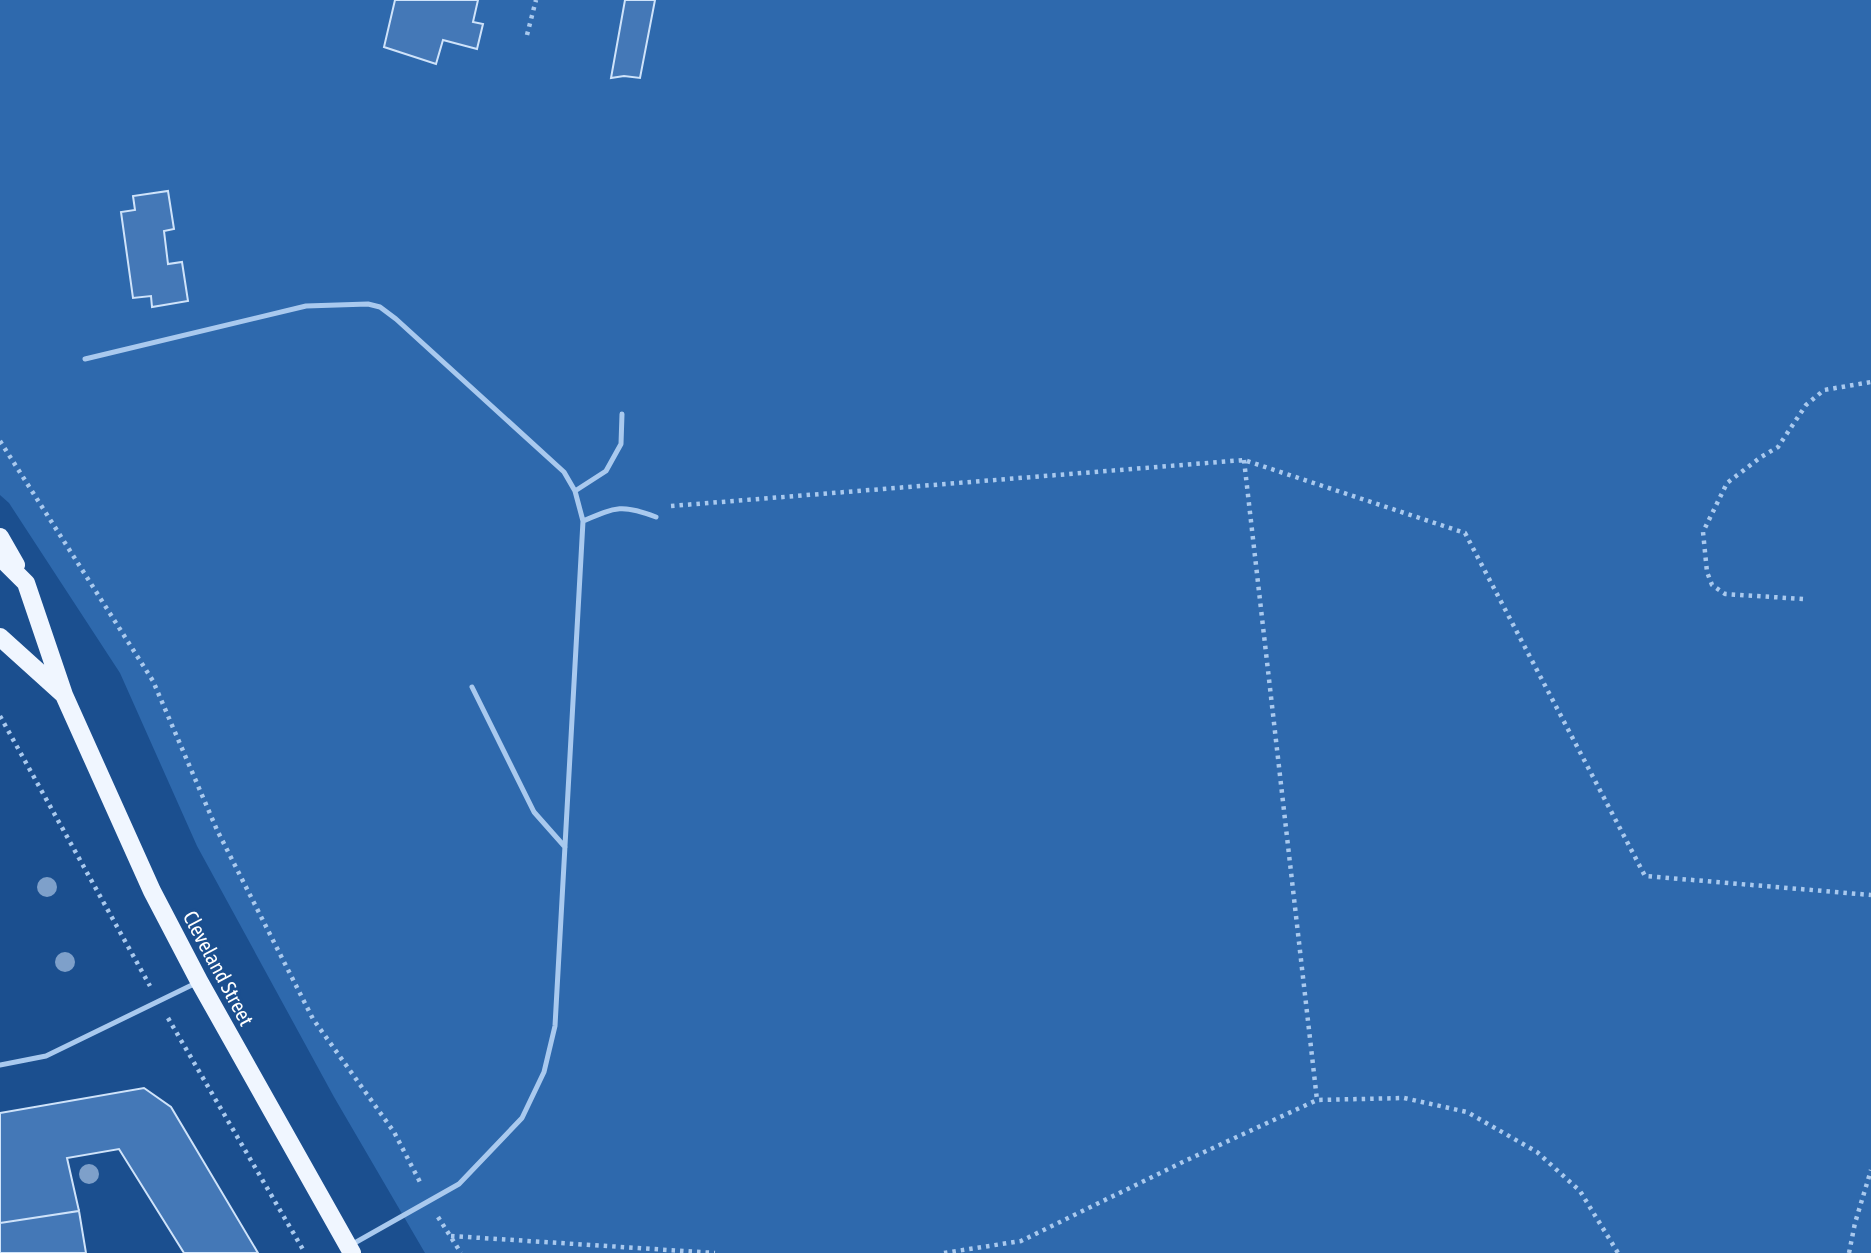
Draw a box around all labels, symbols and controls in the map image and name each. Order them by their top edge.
street label: Cleveland Street [179,907,259,1029]

